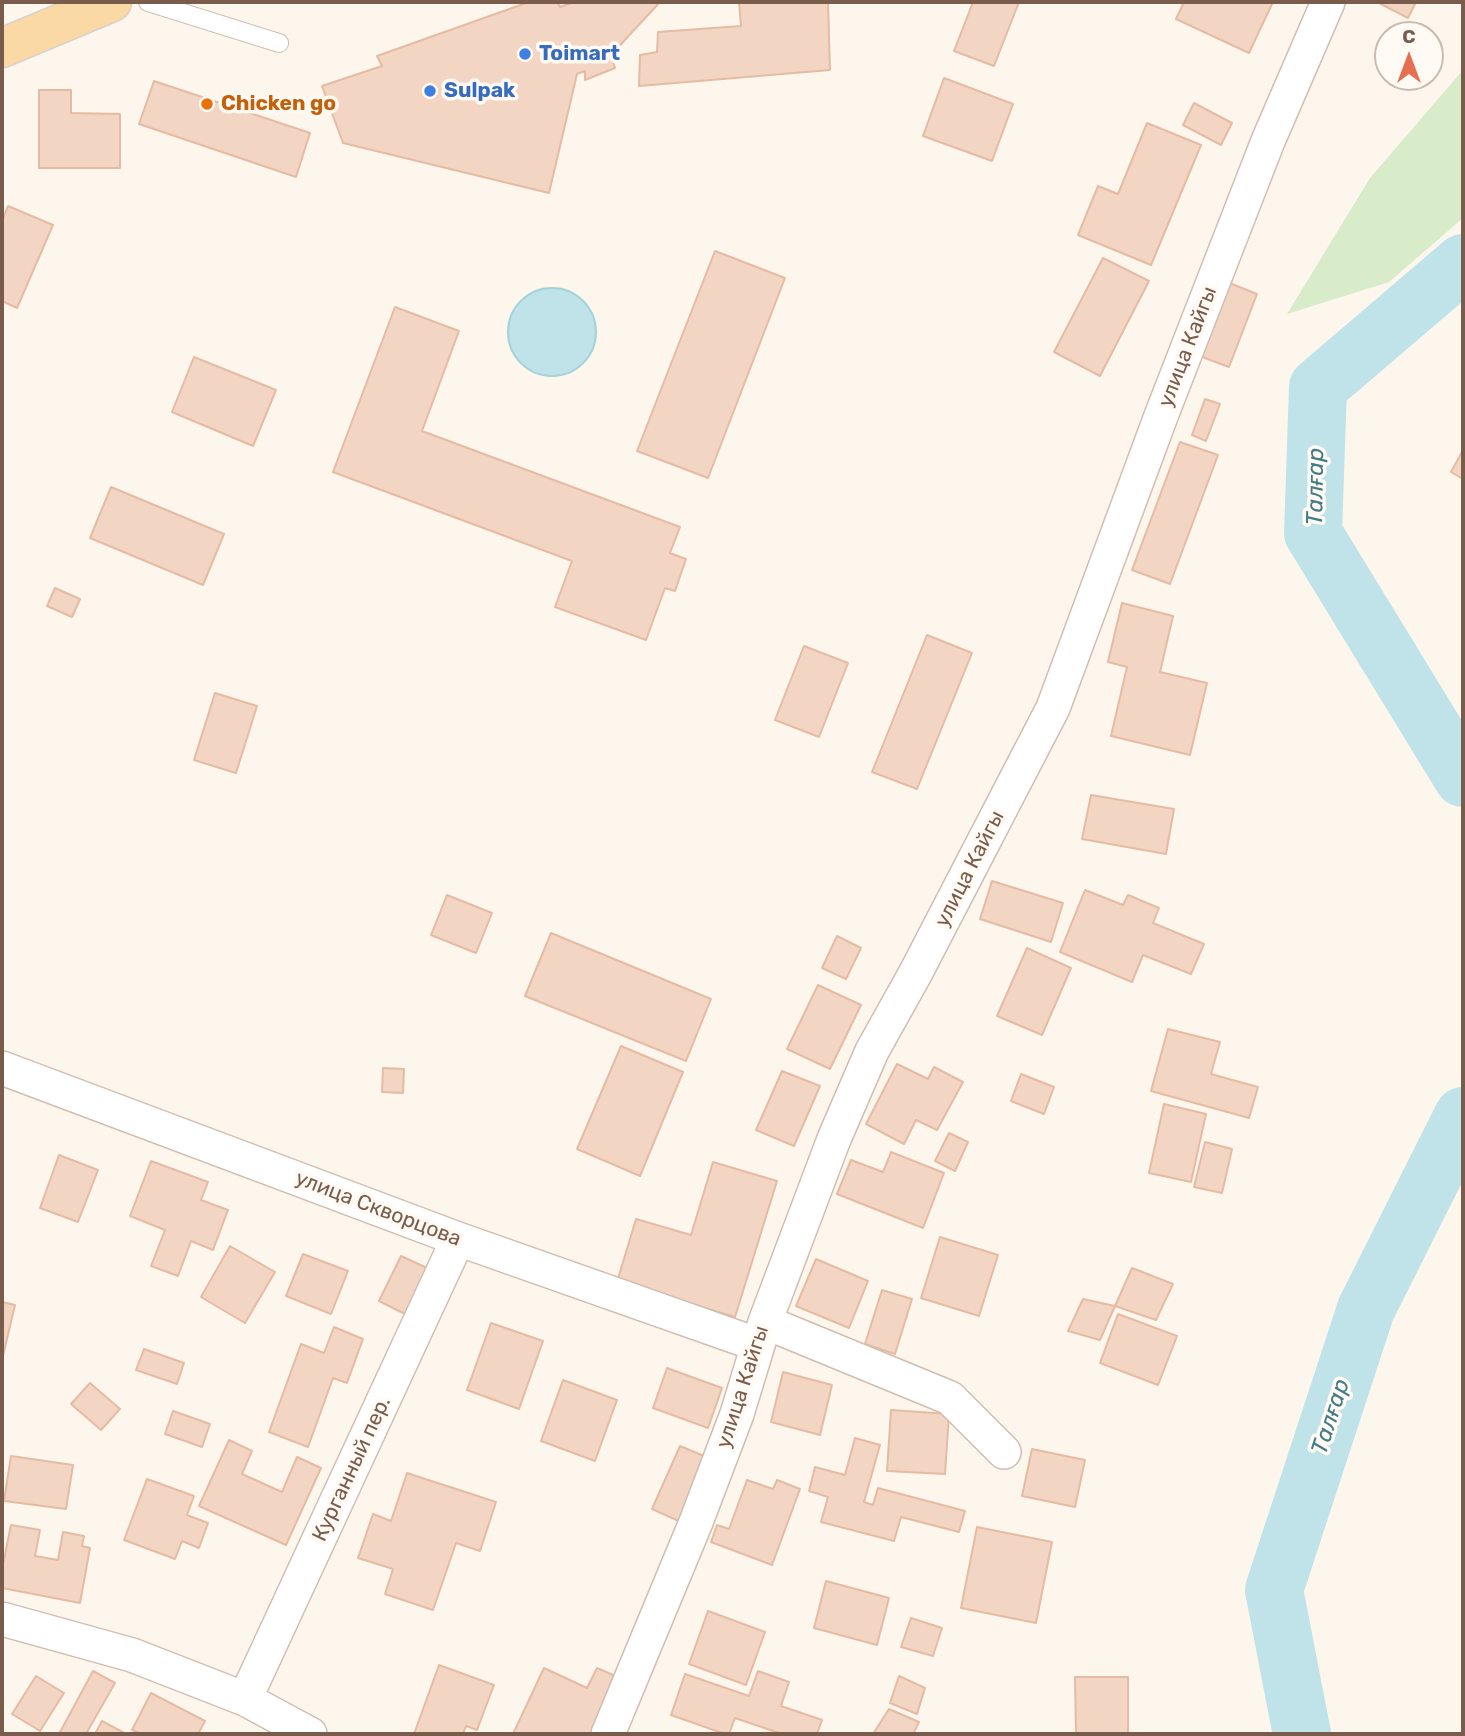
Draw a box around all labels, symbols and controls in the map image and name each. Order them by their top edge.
north arrow [1374,21,1444,91]
text: С [1402,25,1416,48]
place label: Toimart [539,41,620,67]
marker: Toimart [517,46,533,62]
place label: Sulpak [444,78,515,104]
marker: Sulpak [422,83,438,99]
place label: Chicken go [221,91,336,117]
marker: Chicken go [199,96,215,112]
street label: улица Кайгы [1153,283,1223,411]
water label: Талғар [1302,448,1330,526]
street label: улица Кайгы [930,807,1010,931]
street label: улица Скворцова [292,1166,464,1252]
street label: улица Кайгы [711,1323,775,1451]
water label: Талғар [1306,1376,1356,1458]
street label: Курганный пер. [307,1392,397,1546]

